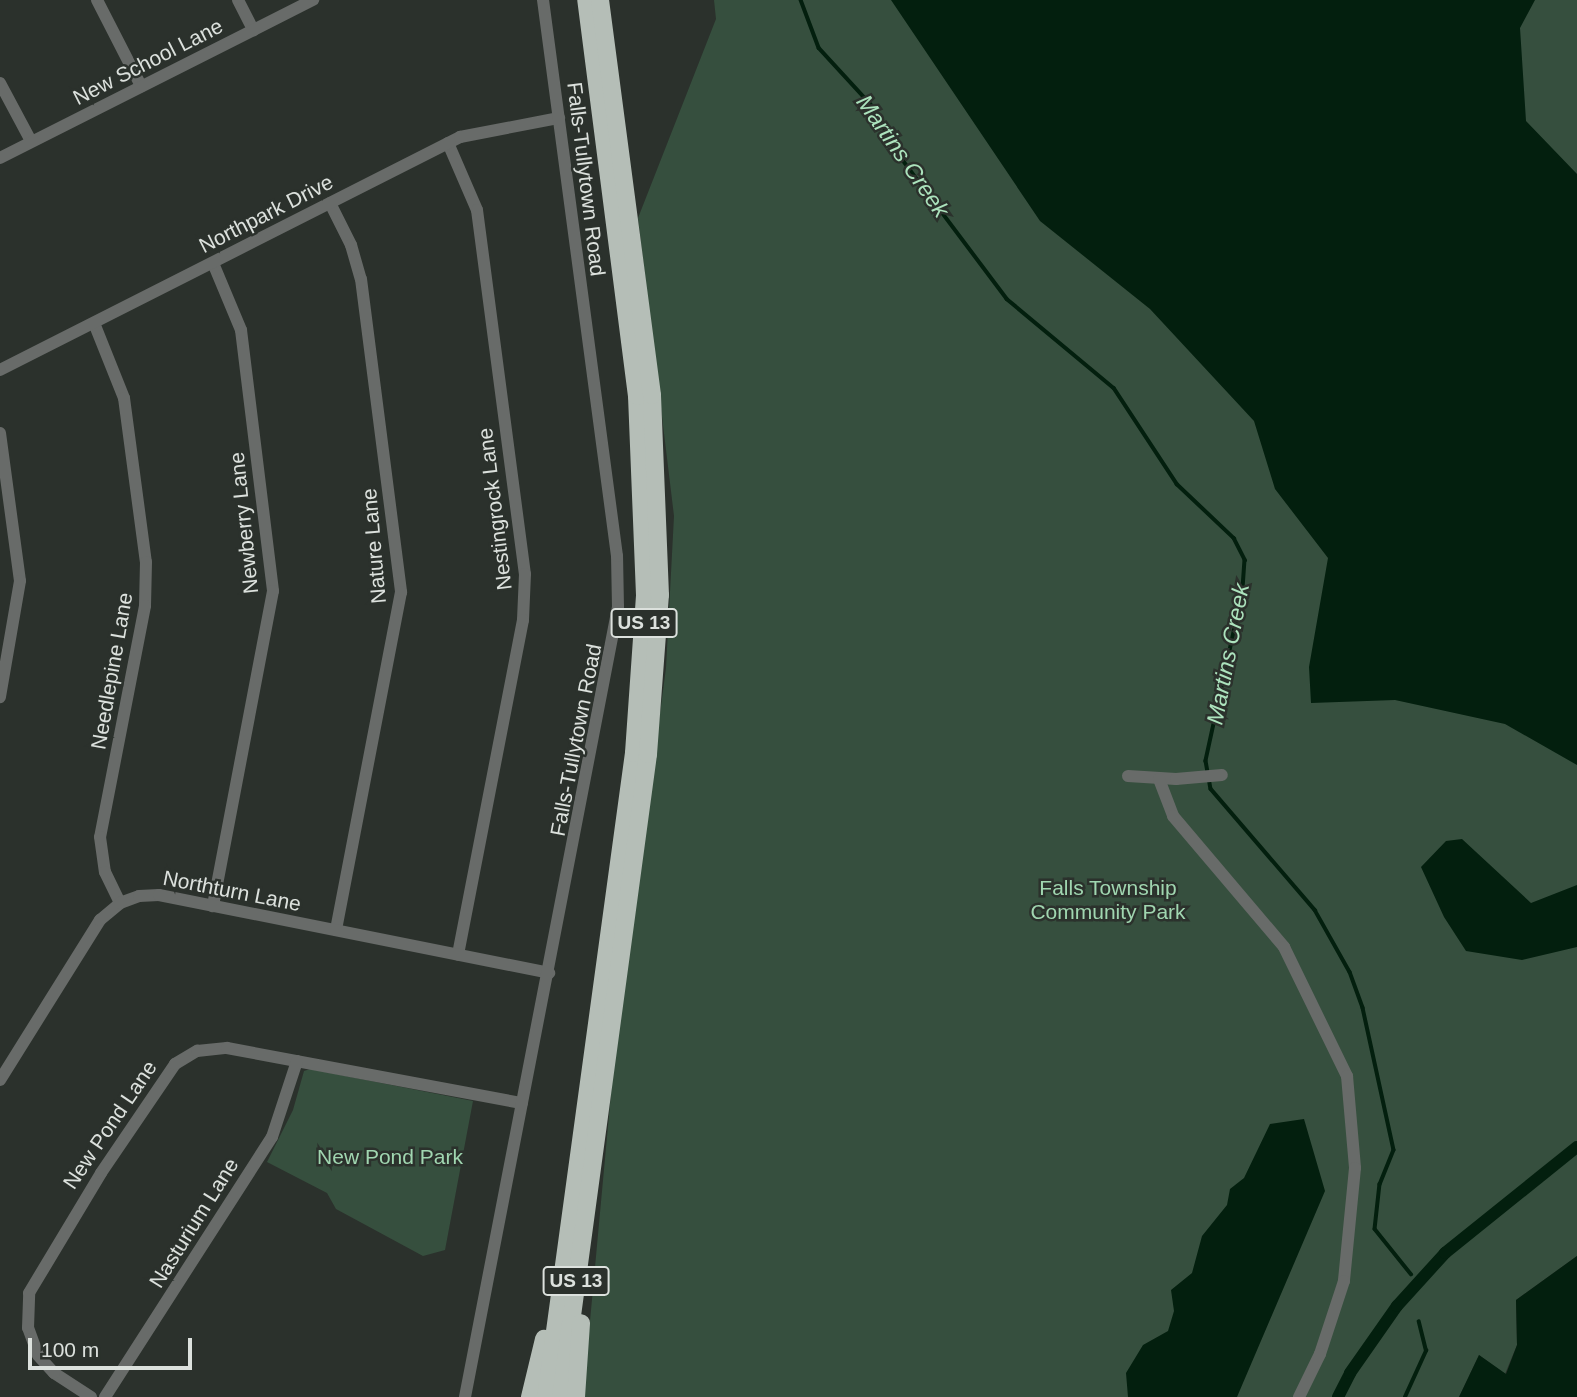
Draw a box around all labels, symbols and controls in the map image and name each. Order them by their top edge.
street label: New School Lane [69,13,227,111]
street label: Falls-Tullytown Road [562,81,610,277]
water label: Martins Creek [851,89,955,223]
street label: Northpark Drive [195,169,337,259]
street label: Nestingrock Lane [473,426,517,592]
street label: Newberry Lane [224,451,264,595]
street label: Nature Lane [356,487,392,605]
water label: Martins Creek [1201,581,1255,727]
street label: Needlepine Lane [86,591,138,751]
road number: US 13 [609,608,679,638]
street label: Falls-Tullytown Road [545,642,607,838]
street label: Northturn Lane [161,865,303,917]
park label: Falls Township Community Park [1030,875,1186,925]
street label: New Pond Lane [58,1056,162,1194]
park label: New Pond Park [317,1144,463,1170]
street label: Nasturium Lane [144,1153,244,1293]
road number: US 13 [541,1266,611,1296]
scale bar [32,1324,196,1368]
text: 100 m [41,1338,99,1361]

